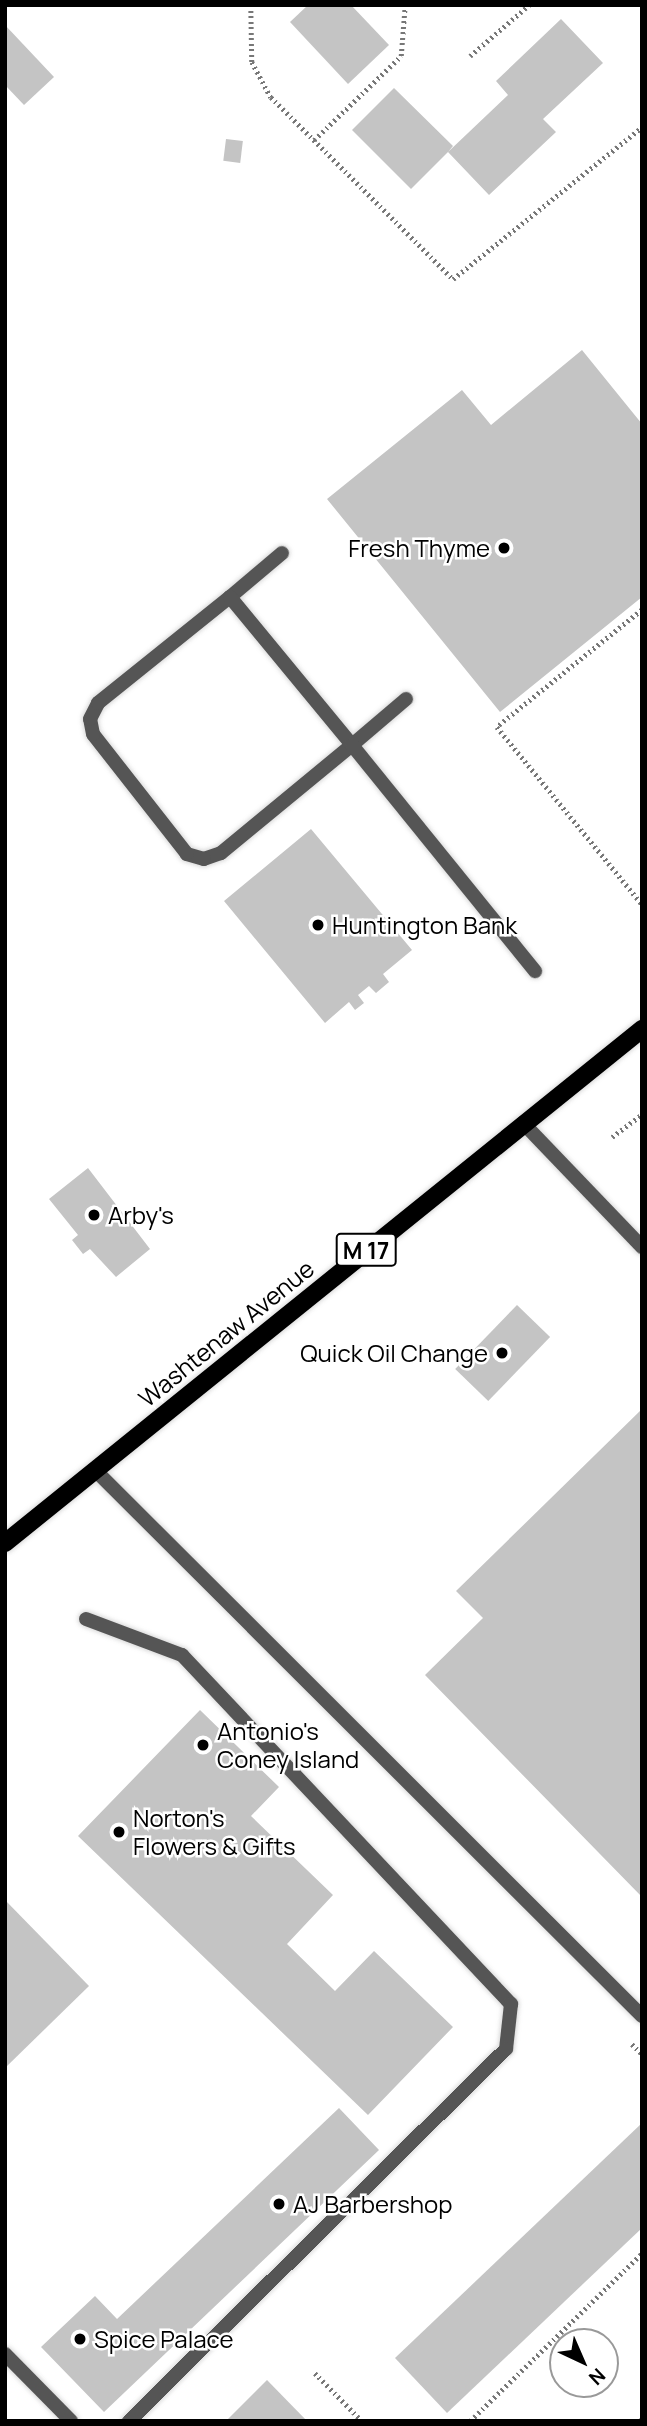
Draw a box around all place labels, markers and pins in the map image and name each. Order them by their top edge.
place label: Fresh Thyme [348,534,490,562]
marker: Fresh Thyme [496,540,512,556]
place label: Huntington Bank [332,911,517,939]
marker: Huntington Bank [310,917,326,933]
place label: Arby's [108,1201,174,1229]
marker: Arby's [86,1207,102,1223]
place label: Quick Oil Change [300,1339,488,1367]
marker: Quick Oil Change [494,1345,510,1361]
place label: Antonio's Coney Island [217,1717,359,1773]
marker: Antonio's Coney Island [195,1737,211,1753]
place label: Norton's Flowers & Gifts [133,1804,296,1860]
marker: Norton's Flowers & Gifts [111,1824,127,1840]
place label: AJ Barbershop [293,2190,452,2218]
marker: AJ Barbershop [271,2196,287,2212]
place label: Spice Palace [94,2325,234,2353]
marker: Spice Palace [72,2331,88,2347]

